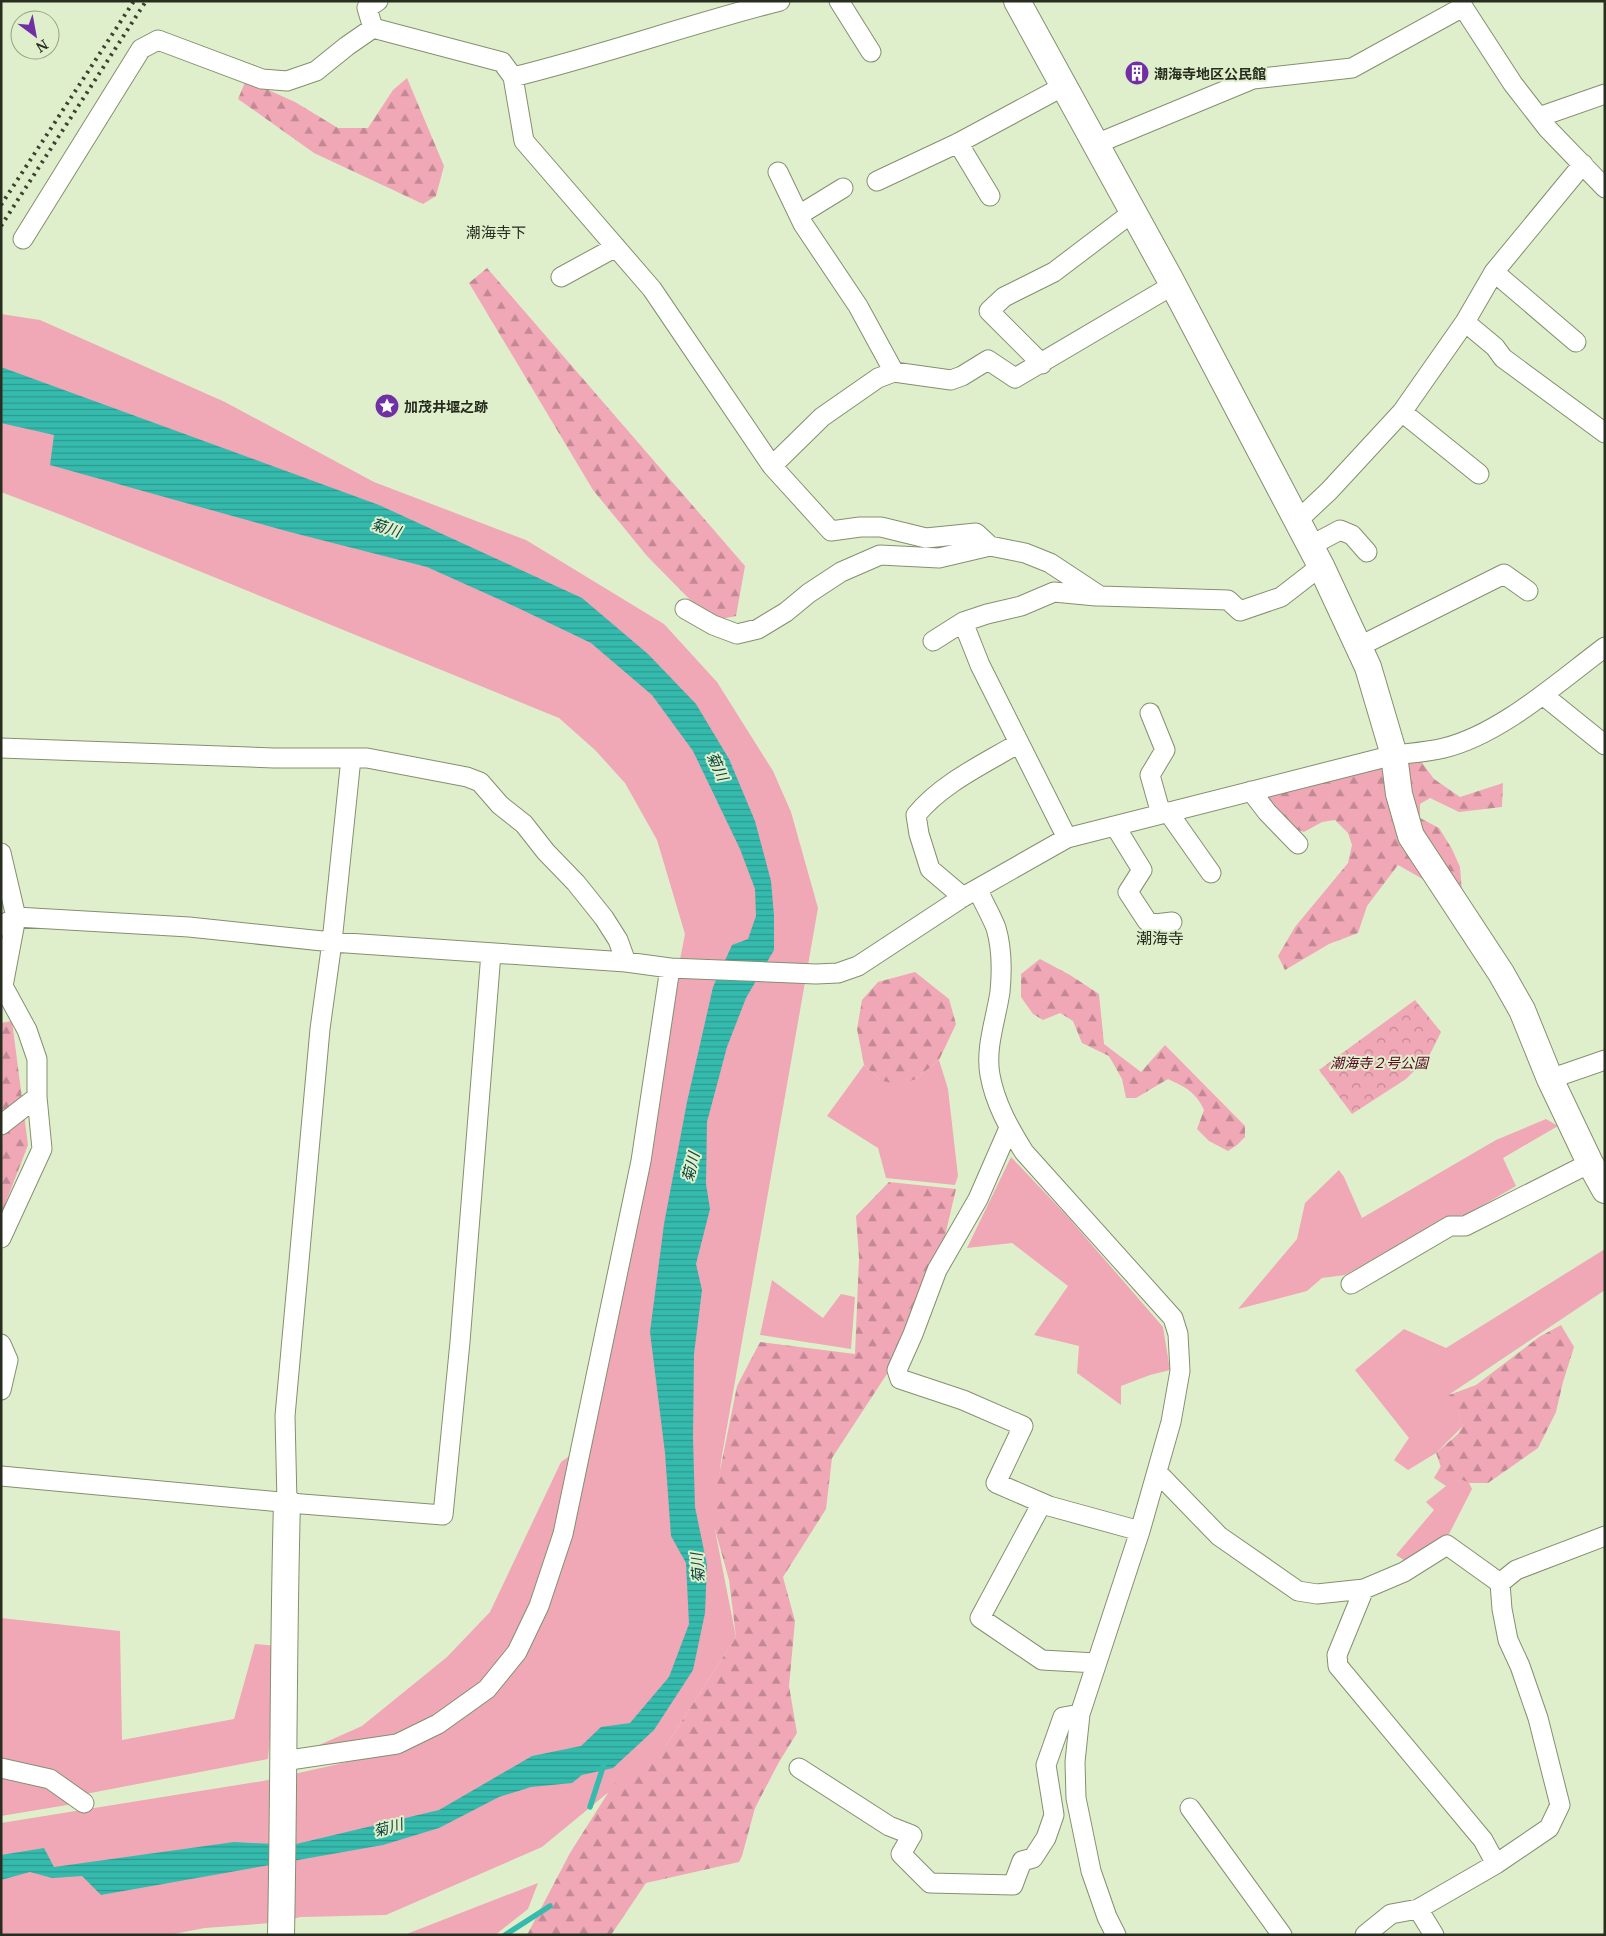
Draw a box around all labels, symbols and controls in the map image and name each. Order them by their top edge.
north arrow [10,10,60,60]
text: N [32,35,52,57]
building icon: 潮海寺地区公民館 [1124,60,1150,86]
place label: 潮海寺地区公民館 [1154,64,1266,83]
district label: 潮海寺下 [466,222,526,242]
place icon: 加茂井堰之跡 [374,393,400,419]
place label: 加茂井堰之跡 [404,397,488,416]
water label: 菊川 [369,513,405,542]
water label: 菊川 [703,748,734,786]
district label: 潮海寺 [1136,927,1184,949]
park label: 潮海寺２号公園 [1330,1053,1430,1072]
water label: 菊川 [677,1148,704,1184]
water label: 菊川 [686,1550,708,1584]
water label: 菊川 [371,1813,407,1841]

